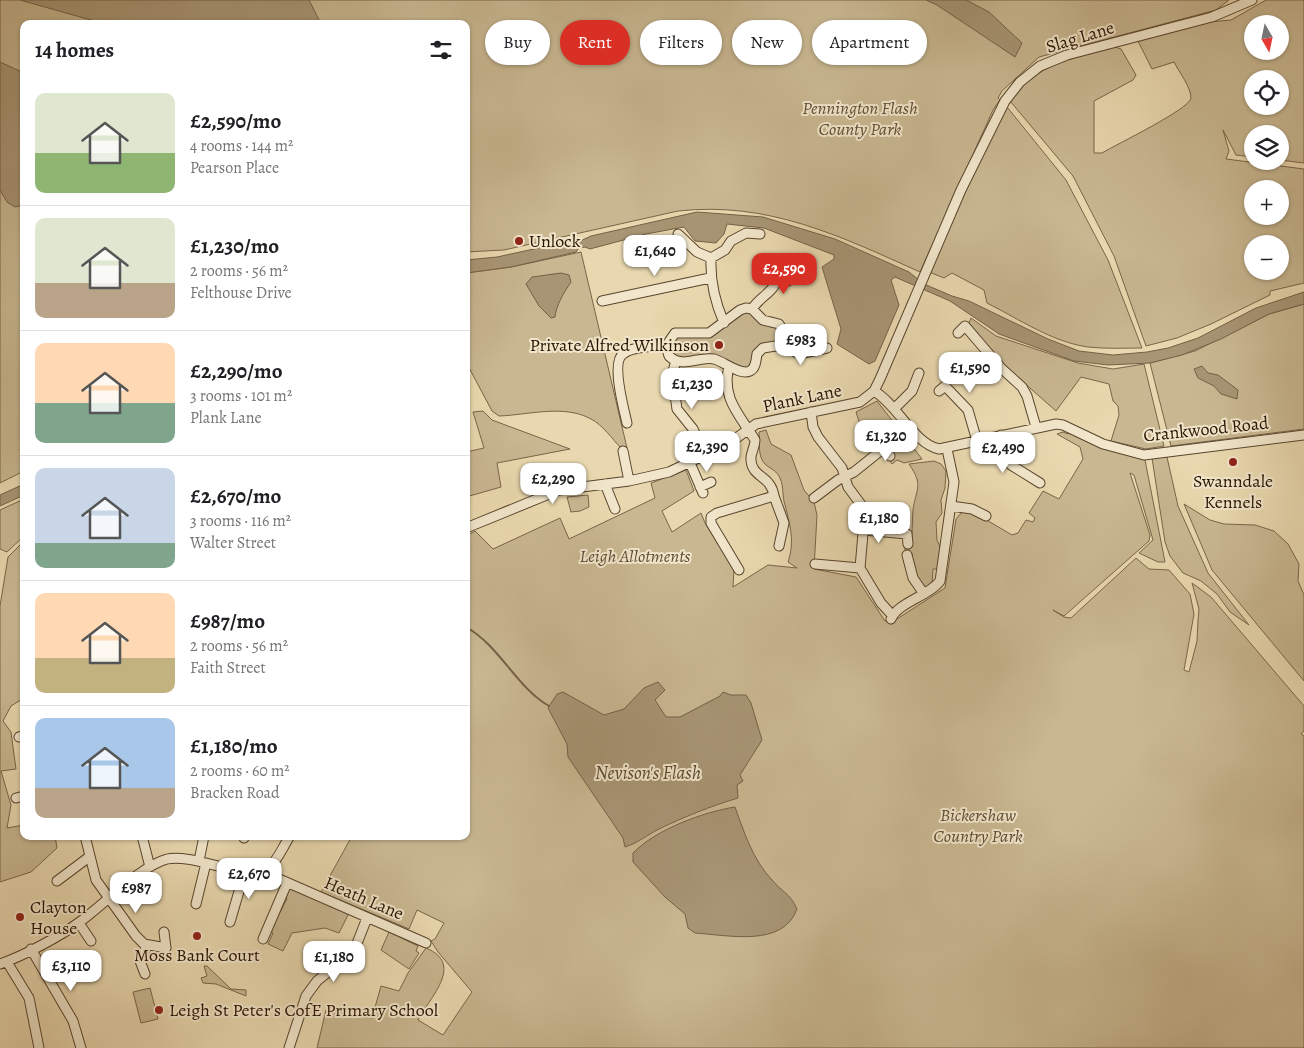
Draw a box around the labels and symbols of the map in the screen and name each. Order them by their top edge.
street label: Slag Lane [1043,15,1117,59]
north arrow [1244,15,1289,60]
park label: Pennington Flash County Park [802,96,918,141]
place label: Unlock [529,229,581,253]
pin: £1,640 [614,234,696,277]
marker: Unlock [513,235,525,247]
pin: £2,590 [743,252,825,295]
pin: £983 [771,324,831,366]
place label: Private Alfred Wilkinson [530,333,709,357]
marker: Private Alfred Wilkinson [713,339,725,351]
pin: £1,590 [929,352,1011,394]
pin: £1,230 [651,368,733,410]
street label: Plank Lane [760,378,844,418]
street label: Crankwood Road [1142,410,1270,448]
pin: £1,320 [845,420,927,462]
pin: £2,390 [666,430,748,473]
pin: £2,490 [962,432,1044,474]
marker: Swanndale Kennels [1227,456,1239,468]
pin: £2,290 [512,462,594,505]
place label: Swanndale Kennels [1193,469,1273,514]
pin: £1,180 [838,502,920,544]
park label: Leigh Allotments [580,544,690,568]
water label: Nevison's Flash [595,760,701,786]
park label: Bickershaw Country Park [933,803,1023,848]
pin: £2,670 [208,858,290,900]
street label: Heath Lane [321,870,407,926]
pin: £987 [106,872,166,914]
place label: Clayton House [30,895,87,940]
marker: Clayton House [14,911,26,923]
marker: Moss Bank Court [191,930,203,942]
pin: £1,180 [293,940,375,983]
place label: Moss Bank Court [134,943,260,967]
pin: £3,110 [30,950,112,992]
place label: Leigh St Peter's CofE Primary School [169,998,439,1022]
marker: Leigh St Peter's CofE Primary School [153,1004,165,1016]

